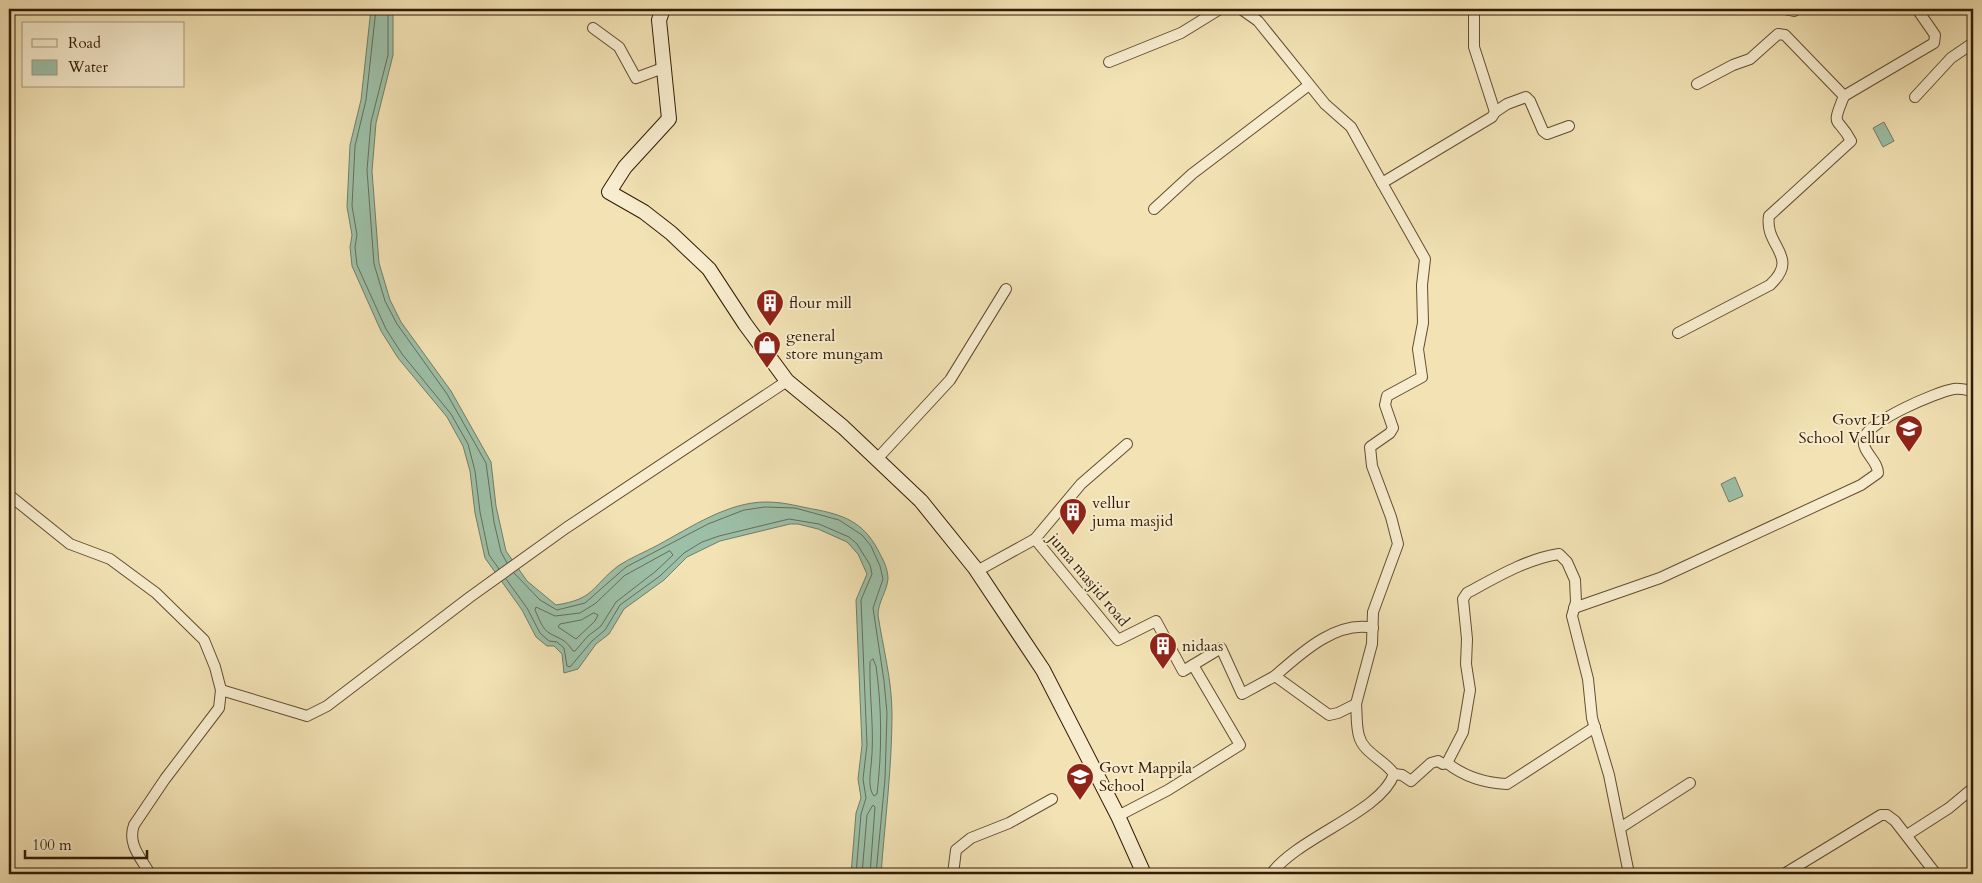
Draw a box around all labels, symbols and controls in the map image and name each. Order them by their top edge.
legend [22,22,185,88]
text: Road [68,33,101,53]
text: Water [67,57,109,77]
building icon: flour mill [755,288,785,327]
place label: flour mill [789,292,852,314]
place label: general store mungam [786,325,884,365]
shop icon: general store mungam [752,330,782,369]
place label: Govt LP School Vellur [1798,409,1890,449]
school or university icon: Govt LP School Vellur [1894,414,1924,453]
place label: vellur juma masjid [1090,492,1174,532]
building icon: vellur juma masjid [1058,497,1088,536]
street label: juma masjid road [1042,527,1135,632]
building icon: nidaas [1148,631,1178,670]
place label: nidaas [1182,635,1223,657]
place label: Govt Mappila School [1099,757,1192,797]
school or university icon: Govt Mappila School [1065,762,1095,801]
scale bar [25,828,148,860]
text: 100 m [32,835,72,855]

